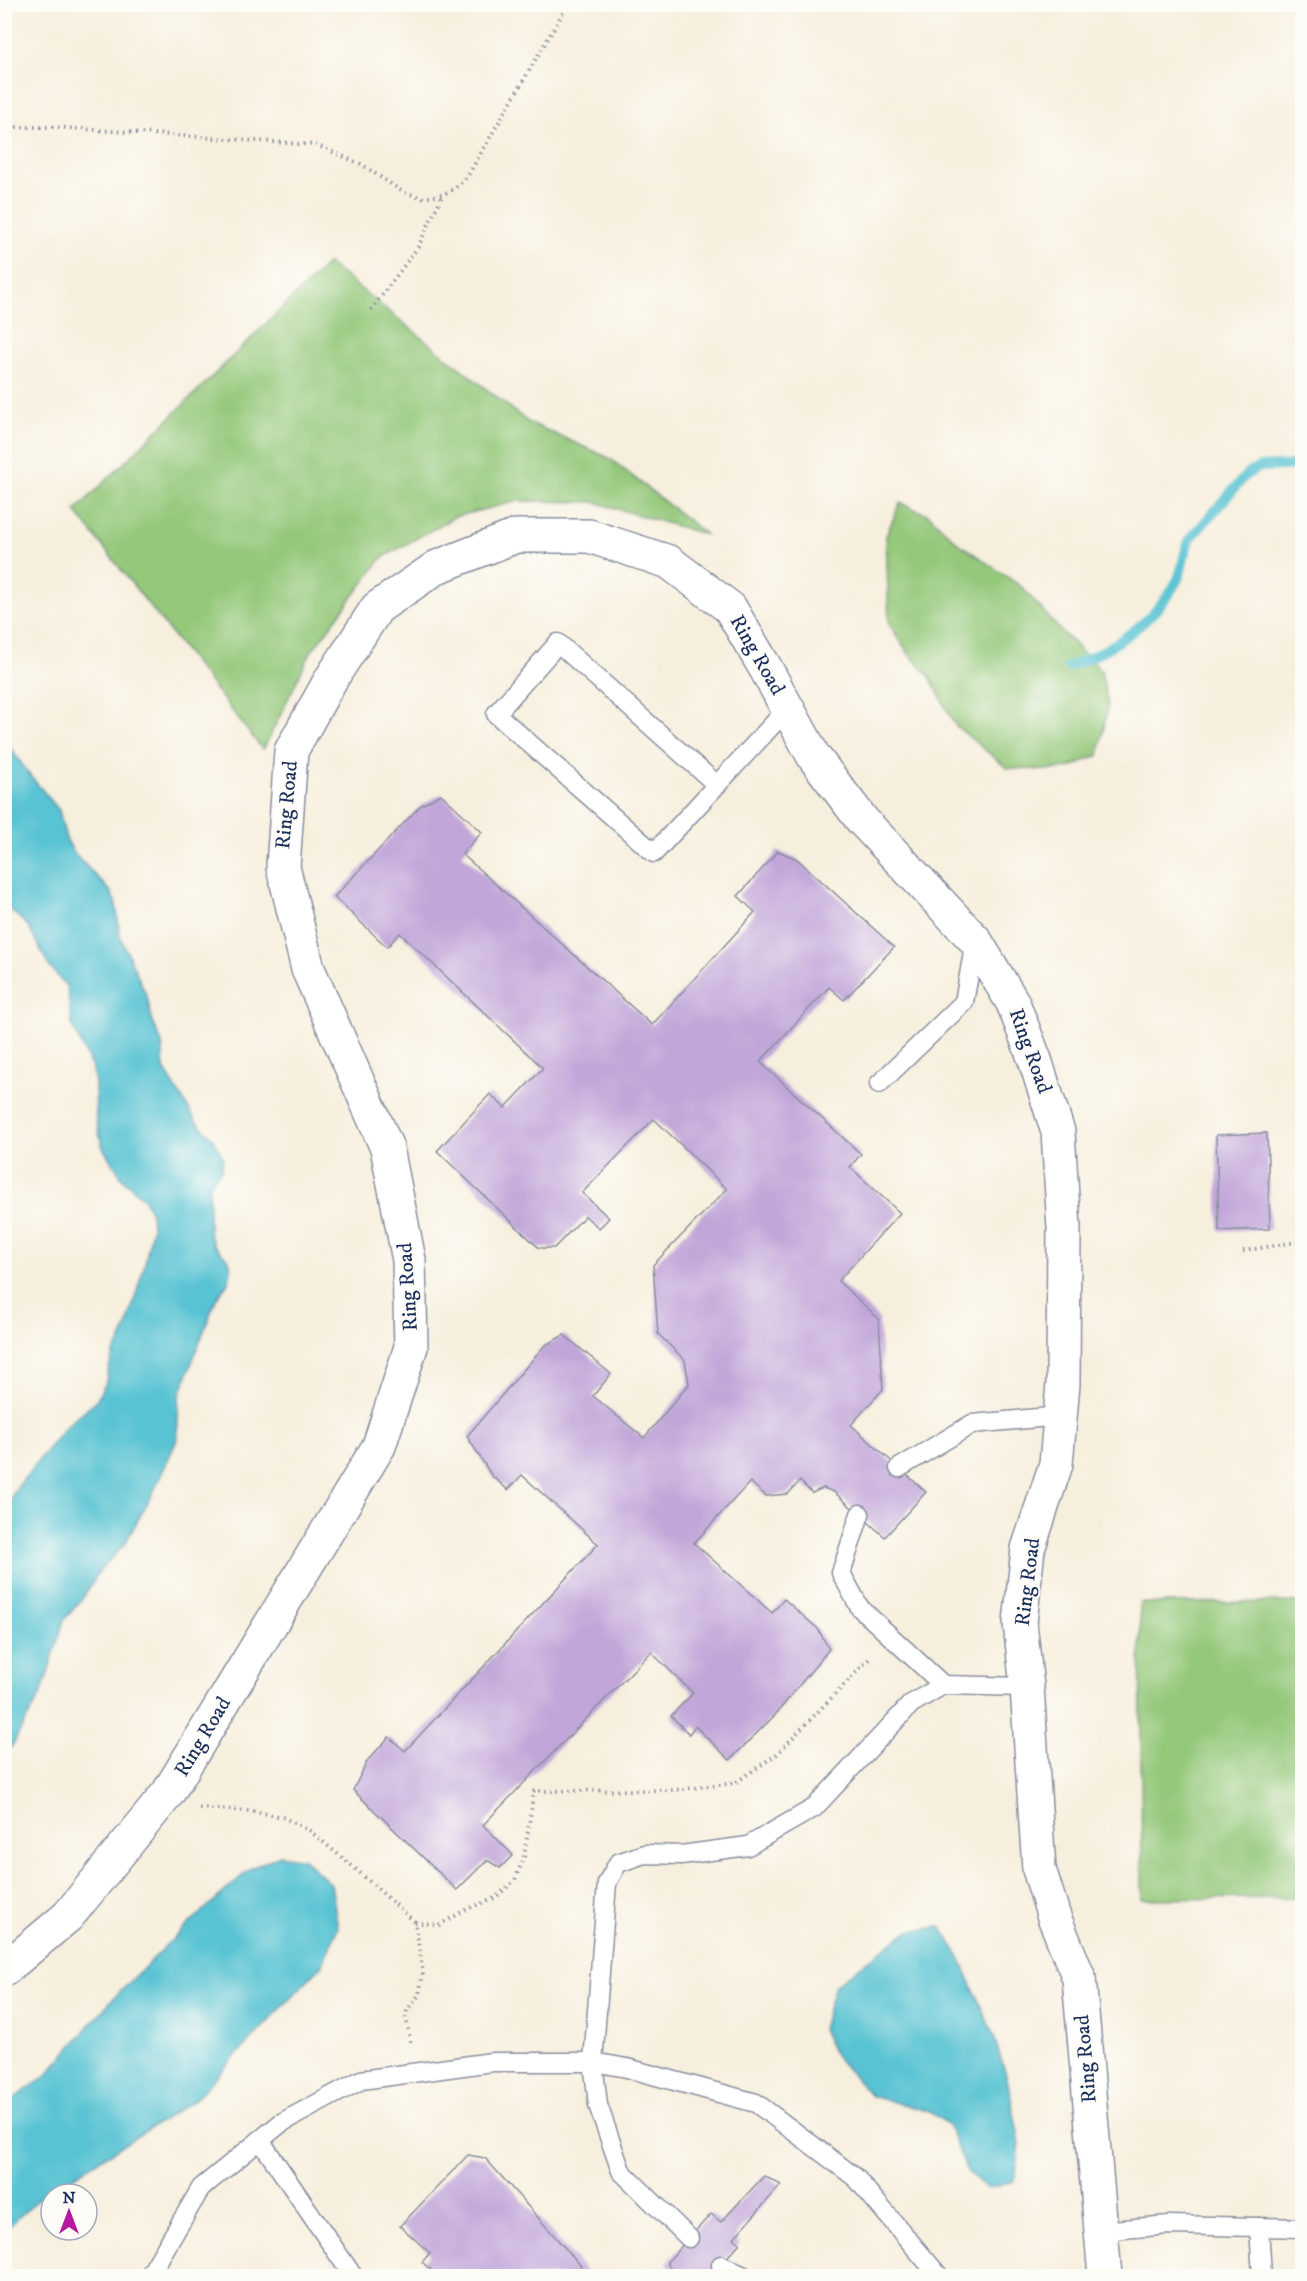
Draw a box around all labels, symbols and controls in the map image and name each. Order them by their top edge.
street label: Ring Road [724,610,791,700]
street label: Ring Road [270,759,304,850]
street label: Ring Road [1003,1005,1058,1098]
street label: Ring Road [392,1241,424,1332]
street label: Ring Road [1010,1536,1046,1628]
street label: Ring Road [169,1692,237,1782]
street label: Ring Road [1069,2013,1103,2104]
north arrow [39,2182,99,2242]
text: N [62,2188,76,2208]

